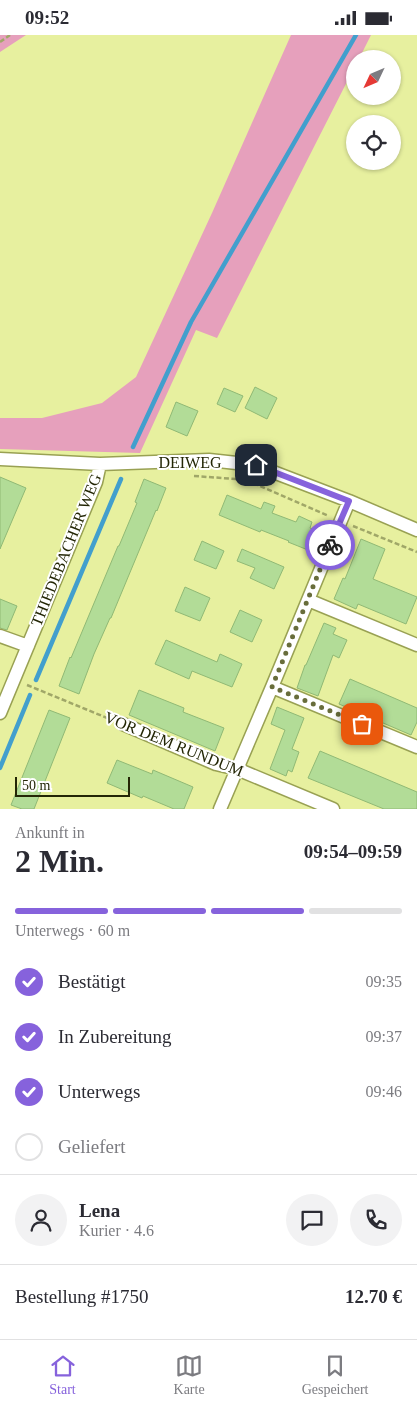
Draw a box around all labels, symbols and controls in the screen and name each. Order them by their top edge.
text: 09:52 [25,7,69,28]
north arrow [346,50,401,105]
map controls [346,50,401,170]
button: locate [346,115,401,170]
pin [235,444,277,486]
icon: home [242,451,270,479]
street label: DEIWEG [158,454,222,471]
street label: THIEDEBACHER WEG [28,471,105,629]
courier [305,520,355,570]
icon: bike [316,531,344,559]
pin [341,703,383,745]
street label: VOR DEM RUNDUM [102,708,246,780]
icon: bag [348,710,376,738]
scale bar [15,774,130,797]
text: 50 m [22,778,50,793]
text: Ankunft in [15,824,85,841]
text: 09:54–09:59 [304,841,402,862]
text: 2 Min. [15,843,104,879]
text: Unterwegs · 60 m [15,922,130,939]
icon: check [15,968,43,996]
text: Bestätigt [58,971,126,992]
text: 09:35 [366,973,402,990]
icon: check [15,1023,43,1051]
text: In Zubereitung [58,1026,171,1047]
text: 09:37 [366,1028,402,1045]
icon: check [15,1078,43,1106]
text: Unterwegs [58,1081,140,1102]
text: 09:46 [366,1083,402,1100]
text: Geliefert [58,1136,126,1157]
button: person [15,1194,67,1246]
button: chat [286,1194,338,1246]
button: phone [350,1194,402,1246]
text: Lena [79,1200,120,1221]
text: Kurier · 4.6 [79,1222,154,1239]
text: Bestellung #1750 [15,1286,149,1307]
text: 12.70 € [345,1286,402,1307]
tab: Start [49,1352,77,1398]
tab: Karte [174,1352,205,1398]
tab: Gespeichert [302,1352,368,1398]

